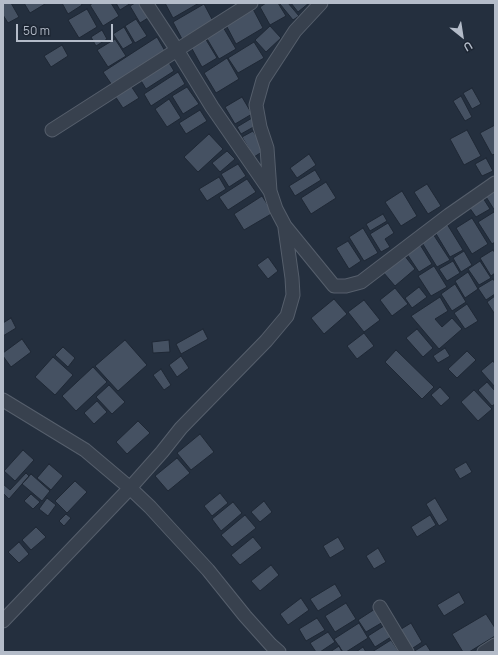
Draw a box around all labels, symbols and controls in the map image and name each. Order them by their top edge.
scale bar [18,16,115,42]
north arrow [442,16,482,56]
text: 50 m [23,22,50,39]
text: U [461,38,475,55]

